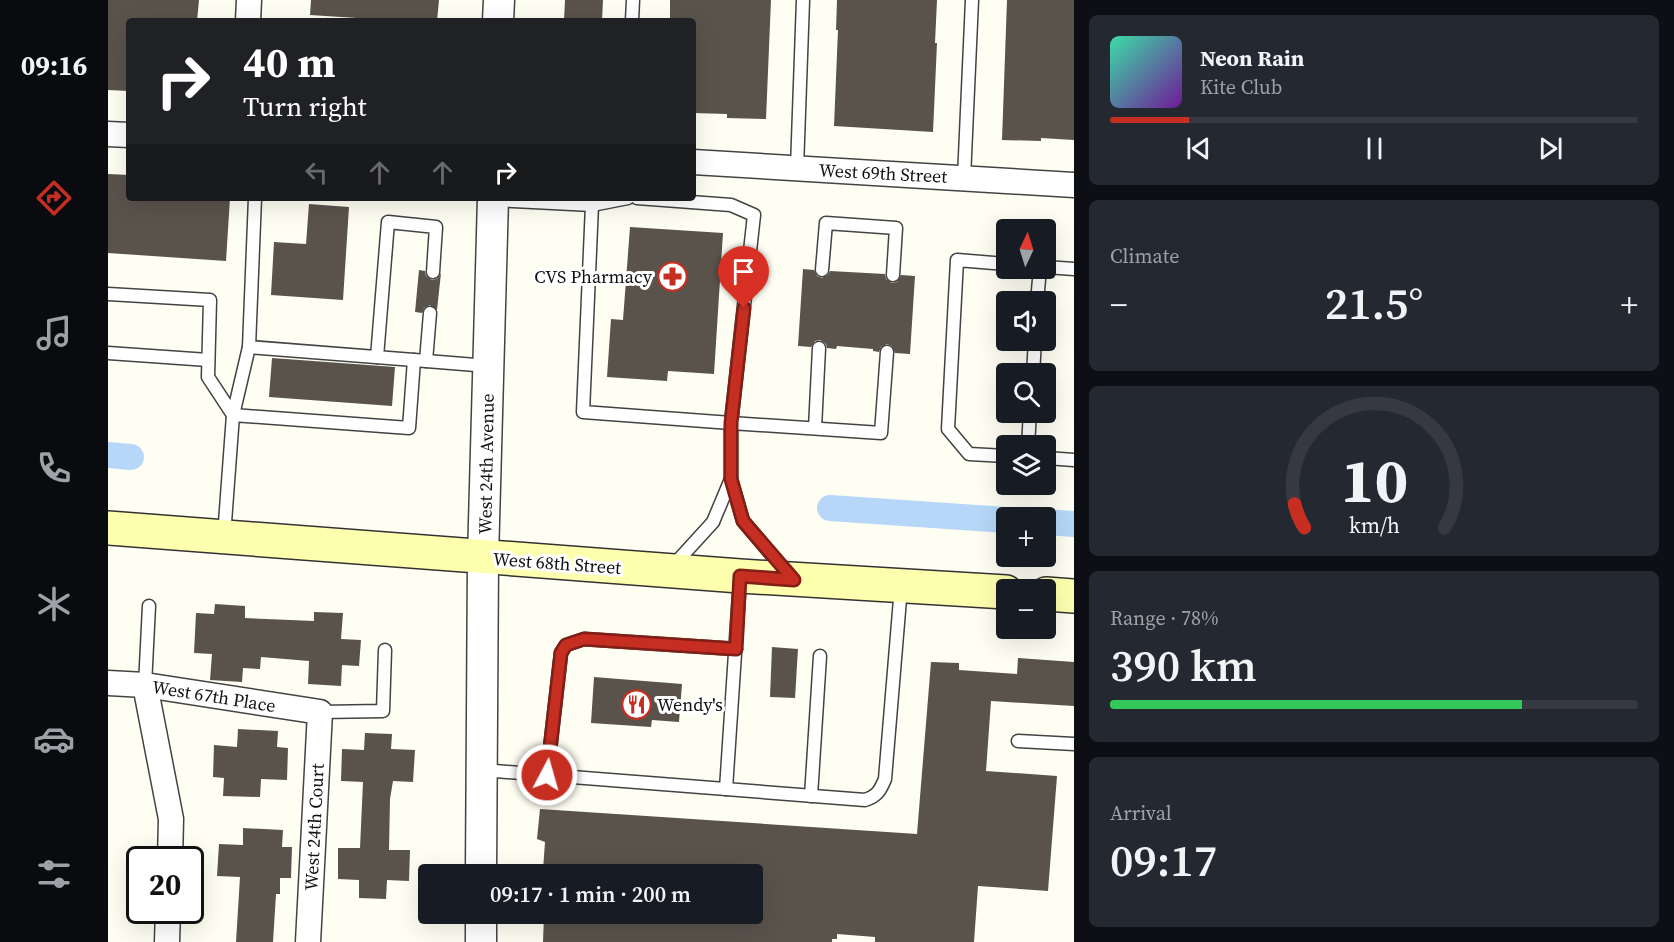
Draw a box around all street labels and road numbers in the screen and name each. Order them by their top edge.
street label: West 69th Street [818,157,948,189]
street label: West 24th Avenue [472,393,500,535]
street label: West 68th Street [492,546,622,580]
street label: West 67th Place [150,674,278,718]
street label: West 24th Court [298,763,330,891]

